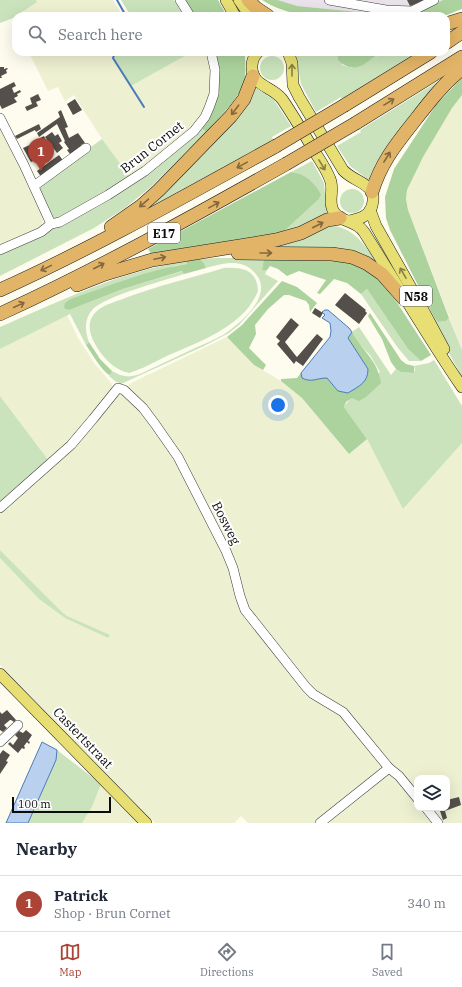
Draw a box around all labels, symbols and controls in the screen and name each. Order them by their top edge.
search box [12,12,450,56]
icon: search [26,23,48,45]
text: Search here [58,25,143,44]
one-way arrow [288,64,296,77]
one-way arrow [383,98,395,106]
one-way arrow [231,105,239,116]
street label: Brun Cornet [117,117,187,177]
pin: 1 [28,138,54,171]
one-way arrow [384,151,392,163]
one-way arrow [319,159,327,171]
one-way arrow [236,161,248,169]
one-way arrow [139,199,150,208]
one-way arrow [207,201,219,208]
one-way arrow [311,220,323,228]
road number: E17 [148,223,180,243]
one-way arrow [259,249,272,257]
one-way arrow [154,254,167,262]
one-way arrow [92,262,104,269]
one-way arrow [41,265,53,272]
one-way arrow [398,267,406,279]
road number: N58 [400,286,432,306]
one-way arrow [13,301,25,308]
your location [268,395,288,415]
street label: Bosweg [208,498,244,548]
street label: Castertstraat [49,704,117,773]
map controls [414,775,450,811]
button: layers [414,775,450,811]
scale bar [12,795,111,814]
text: 100 m [18,797,51,811]
text: Nearby [16,838,77,860]
text: Patrick [54,886,108,905]
text: 1 [25,895,33,912]
text: 340 m [407,895,446,912]
text: Shop · Brun Cornet [54,905,171,922]
tab: Map [59,941,82,979]
tab: Directions [200,941,254,979]
tab: Saved [372,941,403,979]

